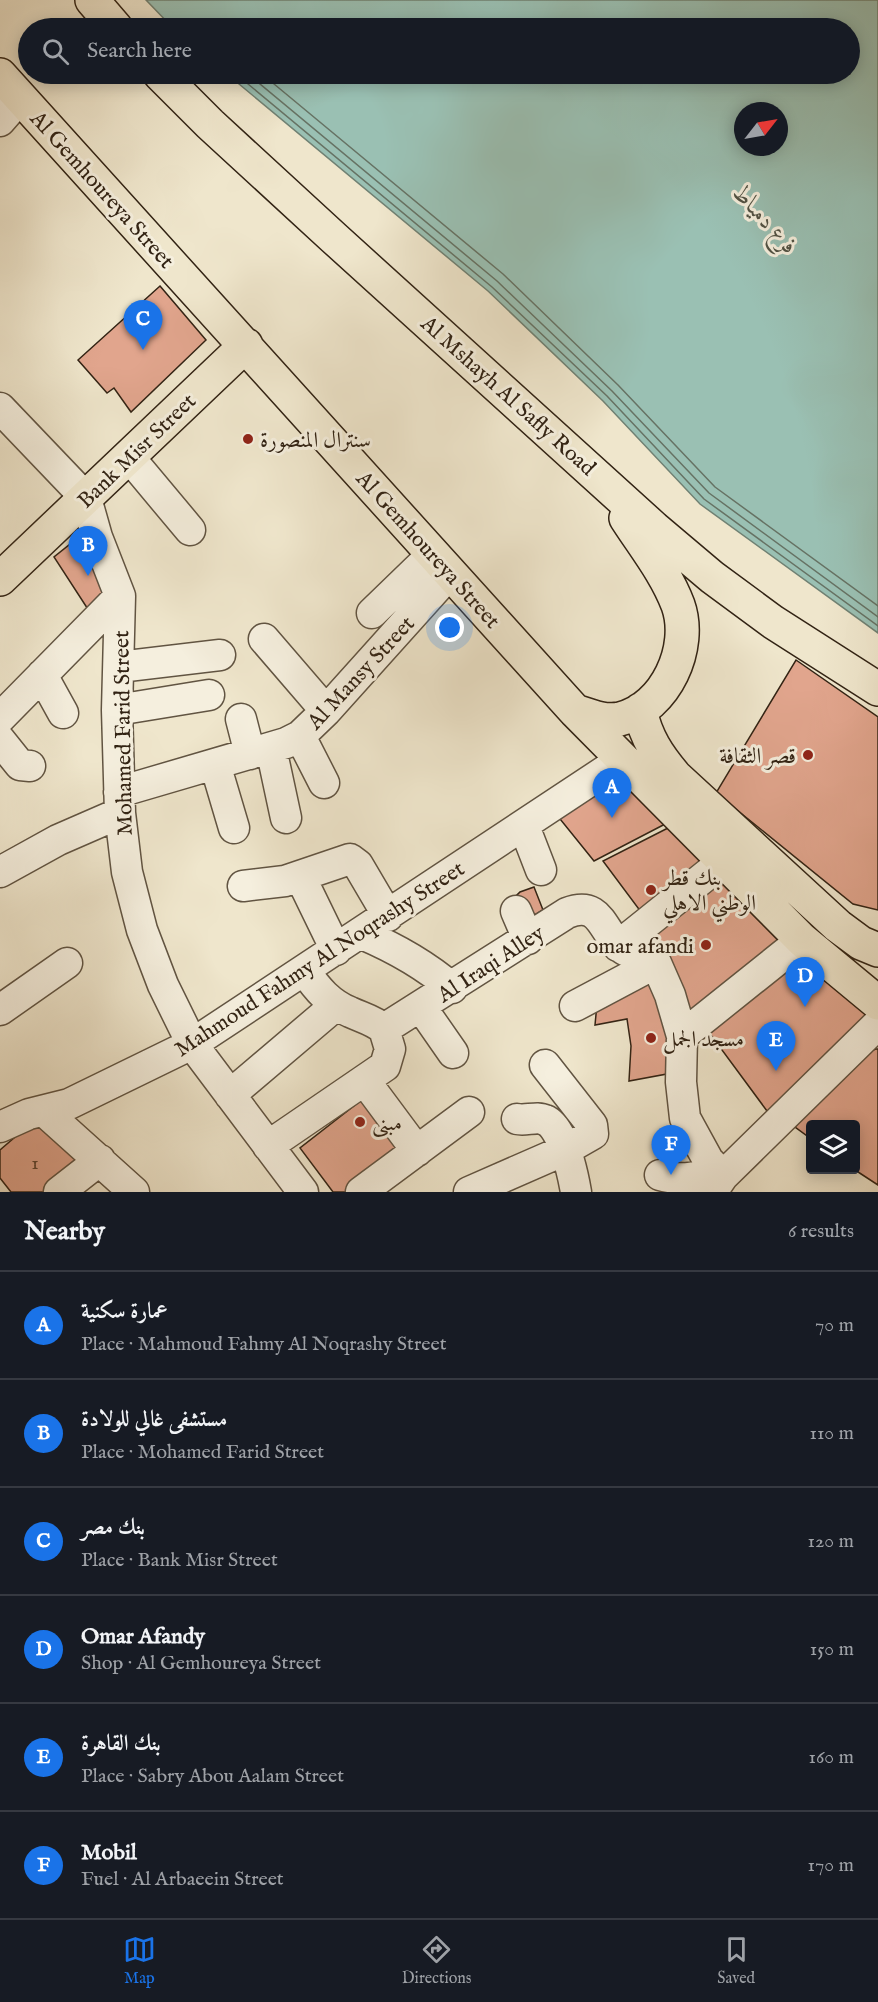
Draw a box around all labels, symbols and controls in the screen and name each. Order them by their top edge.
search box [18,18,860,84]
icon: search [39,35,72,68]
text: Search here [87,37,192,65]
north arrow [734,102,788,156]
street label: Al Gemhoureya Street [23,105,180,275]
water label: فرع دمياط [723,178,804,264]
pin: C [124,300,162,350]
street label: Al Mshayh Al Safly Road [414,310,601,483]
street label: Bank Misr Street [72,388,203,515]
place label: سنترال المنصورة [260,427,371,455]
marker: سنترال المنصورة [241,432,255,446]
street label: Al Gemhoureya Street [349,465,506,635]
pin: B [68,526,107,576]
street label: Al Mansy Street [301,610,422,737]
your location [435,613,464,642]
street label: Mohamed Farid Street [108,630,140,836]
place label: قصر الثقافة [719,743,796,771]
marker: قصر الثقافة [801,748,815,762]
pin: A [592,768,632,818]
street label: Mahmoud Fahmy Al Noqrashy Street [170,855,471,1064]
place label: بنك قطر الوطني الاهلي [661,865,756,924]
marker: بنك قطر الوطني الاهلي [644,883,658,897]
street label: Al Iraqi Alley [431,920,550,1010]
place label: omar afandi [586,933,694,961]
marker: omar afandi [699,938,713,952]
pin: D [786,958,824,1007]
pin: E [756,1022,796,1071]
place label: مسجد الجمل [663,1026,744,1054]
marker: مسجد الجمل [644,1031,658,1045]
place label: مبنى [372,1110,402,1138]
marker: مبنى [353,1115,367,1129]
map controls [806,1120,860,1174]
button: layers [806,1120,860,1174]
pin: F [652,1126,690,1175]
house number: 1 [31,1151,39,1176]
text: Nearby [24,1215,105,1248]
text: 6 results [788,1219,854,1244]
text: عمارة سكنية [81,1298,168,1326]
text: A [37,1313,50,1338]
text: 70 m [815,1313,854,1338]
text: Place · Mahmoud Fahmy Al Noqrashy Street [81,1332,447,1357]
text: مستشفى غالي للولادة [81,1406,227,1434]
text: B [37,1421,50,1446]
text: 110 m [810,1421,854,1446]
text: Place · Mohamed Farid Street [81,1440,324,1465]
text: بنك مصر [81,1514,145,1542]
text: C [36,1529,51,1554]
text: 120 m [808,1529,854,1554]
text: Place · Bank Misr Street [81,1548,278,1573]
text: Omar Afandy [81,1623,205,1651]
text: D [35,1637,52,1662]
text: 150 m [810,1637,854,1662]
text: Shop · Al Gemhoureya Street [81,1651,321,1676]
text: بنك القاهرة [81,1730,161,1758]
text: E [37,1745,50,1770]
text: 160 m [808,1745,854,1770]
text: Place · Sabry Abou Aalam Street [81,1764,344,1789]
text: Mobil [81,1839,137,1867]
text: F [37,1853,50,1878]
text: 170 m [808,1853,854,1878]
text: Fuel · Al Arbaeein Street [81,1867,284,1892]
tab: Map [123,1933,156,1989]
tab: Directions [402,1933,471,1989]
tab: Saved [717,1933,755,1989]

